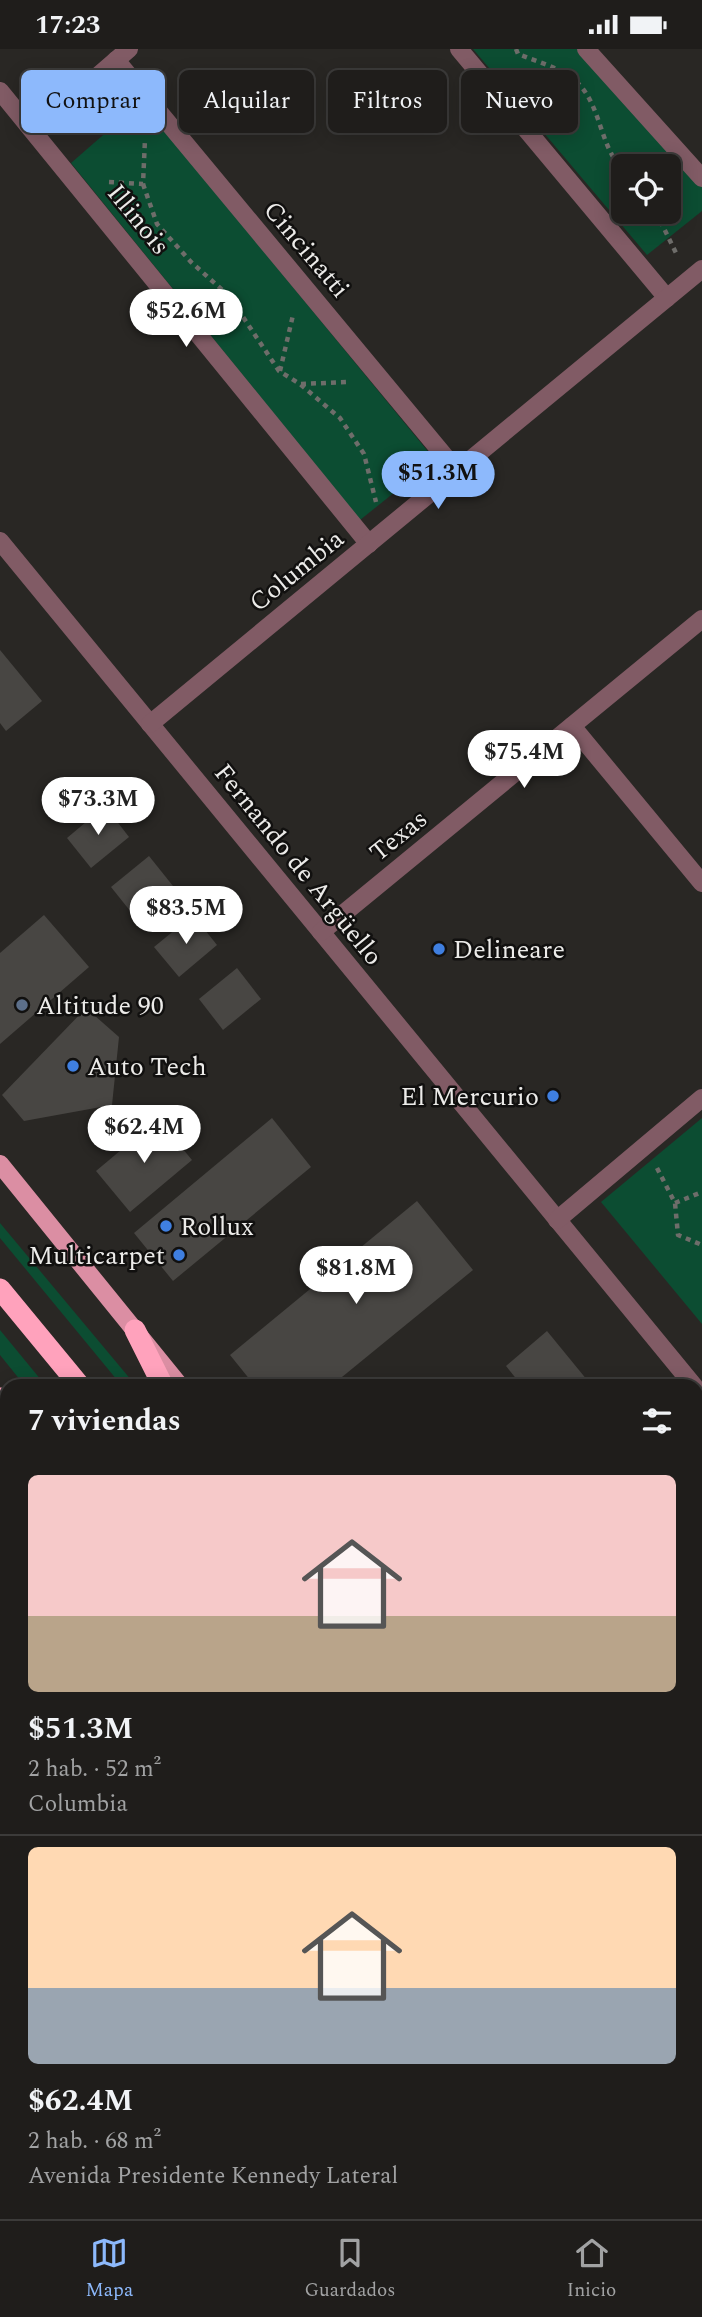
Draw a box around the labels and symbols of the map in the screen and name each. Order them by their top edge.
street label: Illinois [97,175,180,264]
street label: Cincinatti [253,192,359,307]
pin: $52.6M [129,289,243,349]
pin: $51.3M [381,451,495,511]
street label: Columbia [240,520,353,622]
pin: $75.4M [467,731,581,790]
street label: Fernando de Argüello [204,755,392,974]
pin: $73.3M [41,777,155,837]
street label: Texas [361,800,437,872]
pin: $83.5M [129,887,243,946]
place label: Delineare [453,930,565,970]
marker: Delineare [431,941,447,957]
place label: Altitude 90 [36,986,164,1026]
marker: Altitude 90 [14,997,30,1013]
place label: Auto Tech [87,1047,207,1087]
marker: Auto Tech [65,1058,81,1074]
place label: El Mercurio [401,1077,539,1117]
marker: El Mercurio [545,1088,561,1104]
pin: $62.4M [87,1105,201,1165]
place label: Rollux [180,1207,254,1247]
marker: Rollux [158,1218,174,1234]
place label: Multicarpet [28,1236,165,1276]
marker: Multicarpet [171,1247,187,1263]
pin: $81.8M [299,1247,413,1306]

